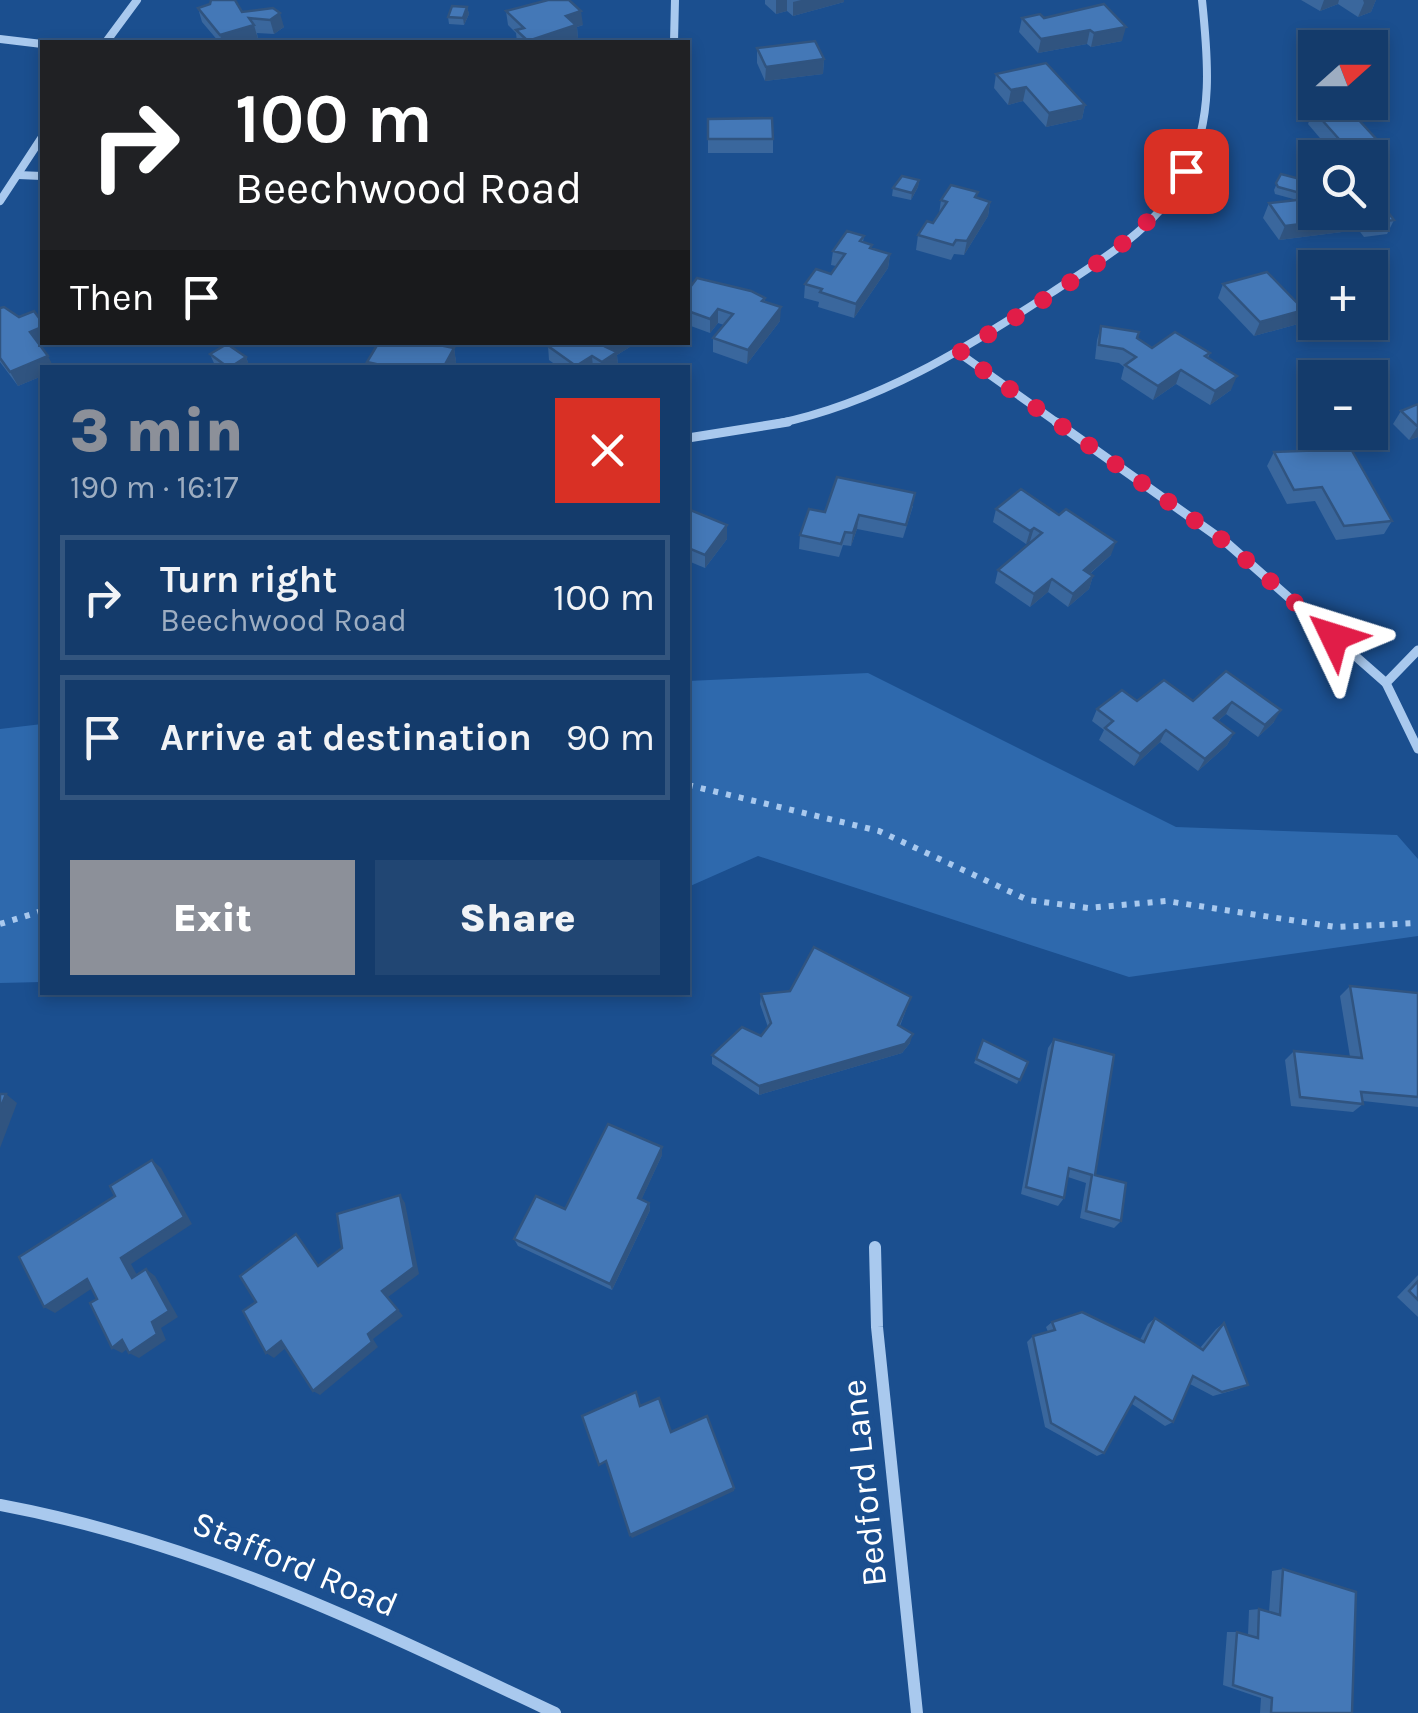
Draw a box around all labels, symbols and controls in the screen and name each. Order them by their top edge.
north arrow [1298,30,1388,120]
map controls [1298,30,1388,450]
text: 100 m [235,78,433,160]
icon: right [70,80,200,210]
pin [1144,129,1229,214]
button: search [1298,140,1388,230]
icon: arrive [1159,144,1214,199]
text: Beechwood Road [235,162,582,214]
button: + [1298,250,1388,340]
icon: arrive [174,270,229,325]
text: Then [70,275,154,320]
button: − [1298,360,1388,450]
text: 3 min [70,396,243,466]
button: close [555,398,660,503]
text: 190 m · 16:17 [70,469,238,506]
text: Turn right [160,557,337,602]
icon: right [75,570,130,625]
text: 100 m [553,575,655,620]
position arrow [1282,585,1386,689]
text: Beechwood Road [160,602,407,639]
icon: arrive [75,710,130,765]
text: Arrive at destination [160,715,532,760]
text: 90 m [566,715,655,760]
button: Exit [70,860,355,975]
button: Share [375,860,660,975]
street label: Bedford Lane [833,1377,895,1589]
street label: Stafford Road [186,1502,404,1626]

